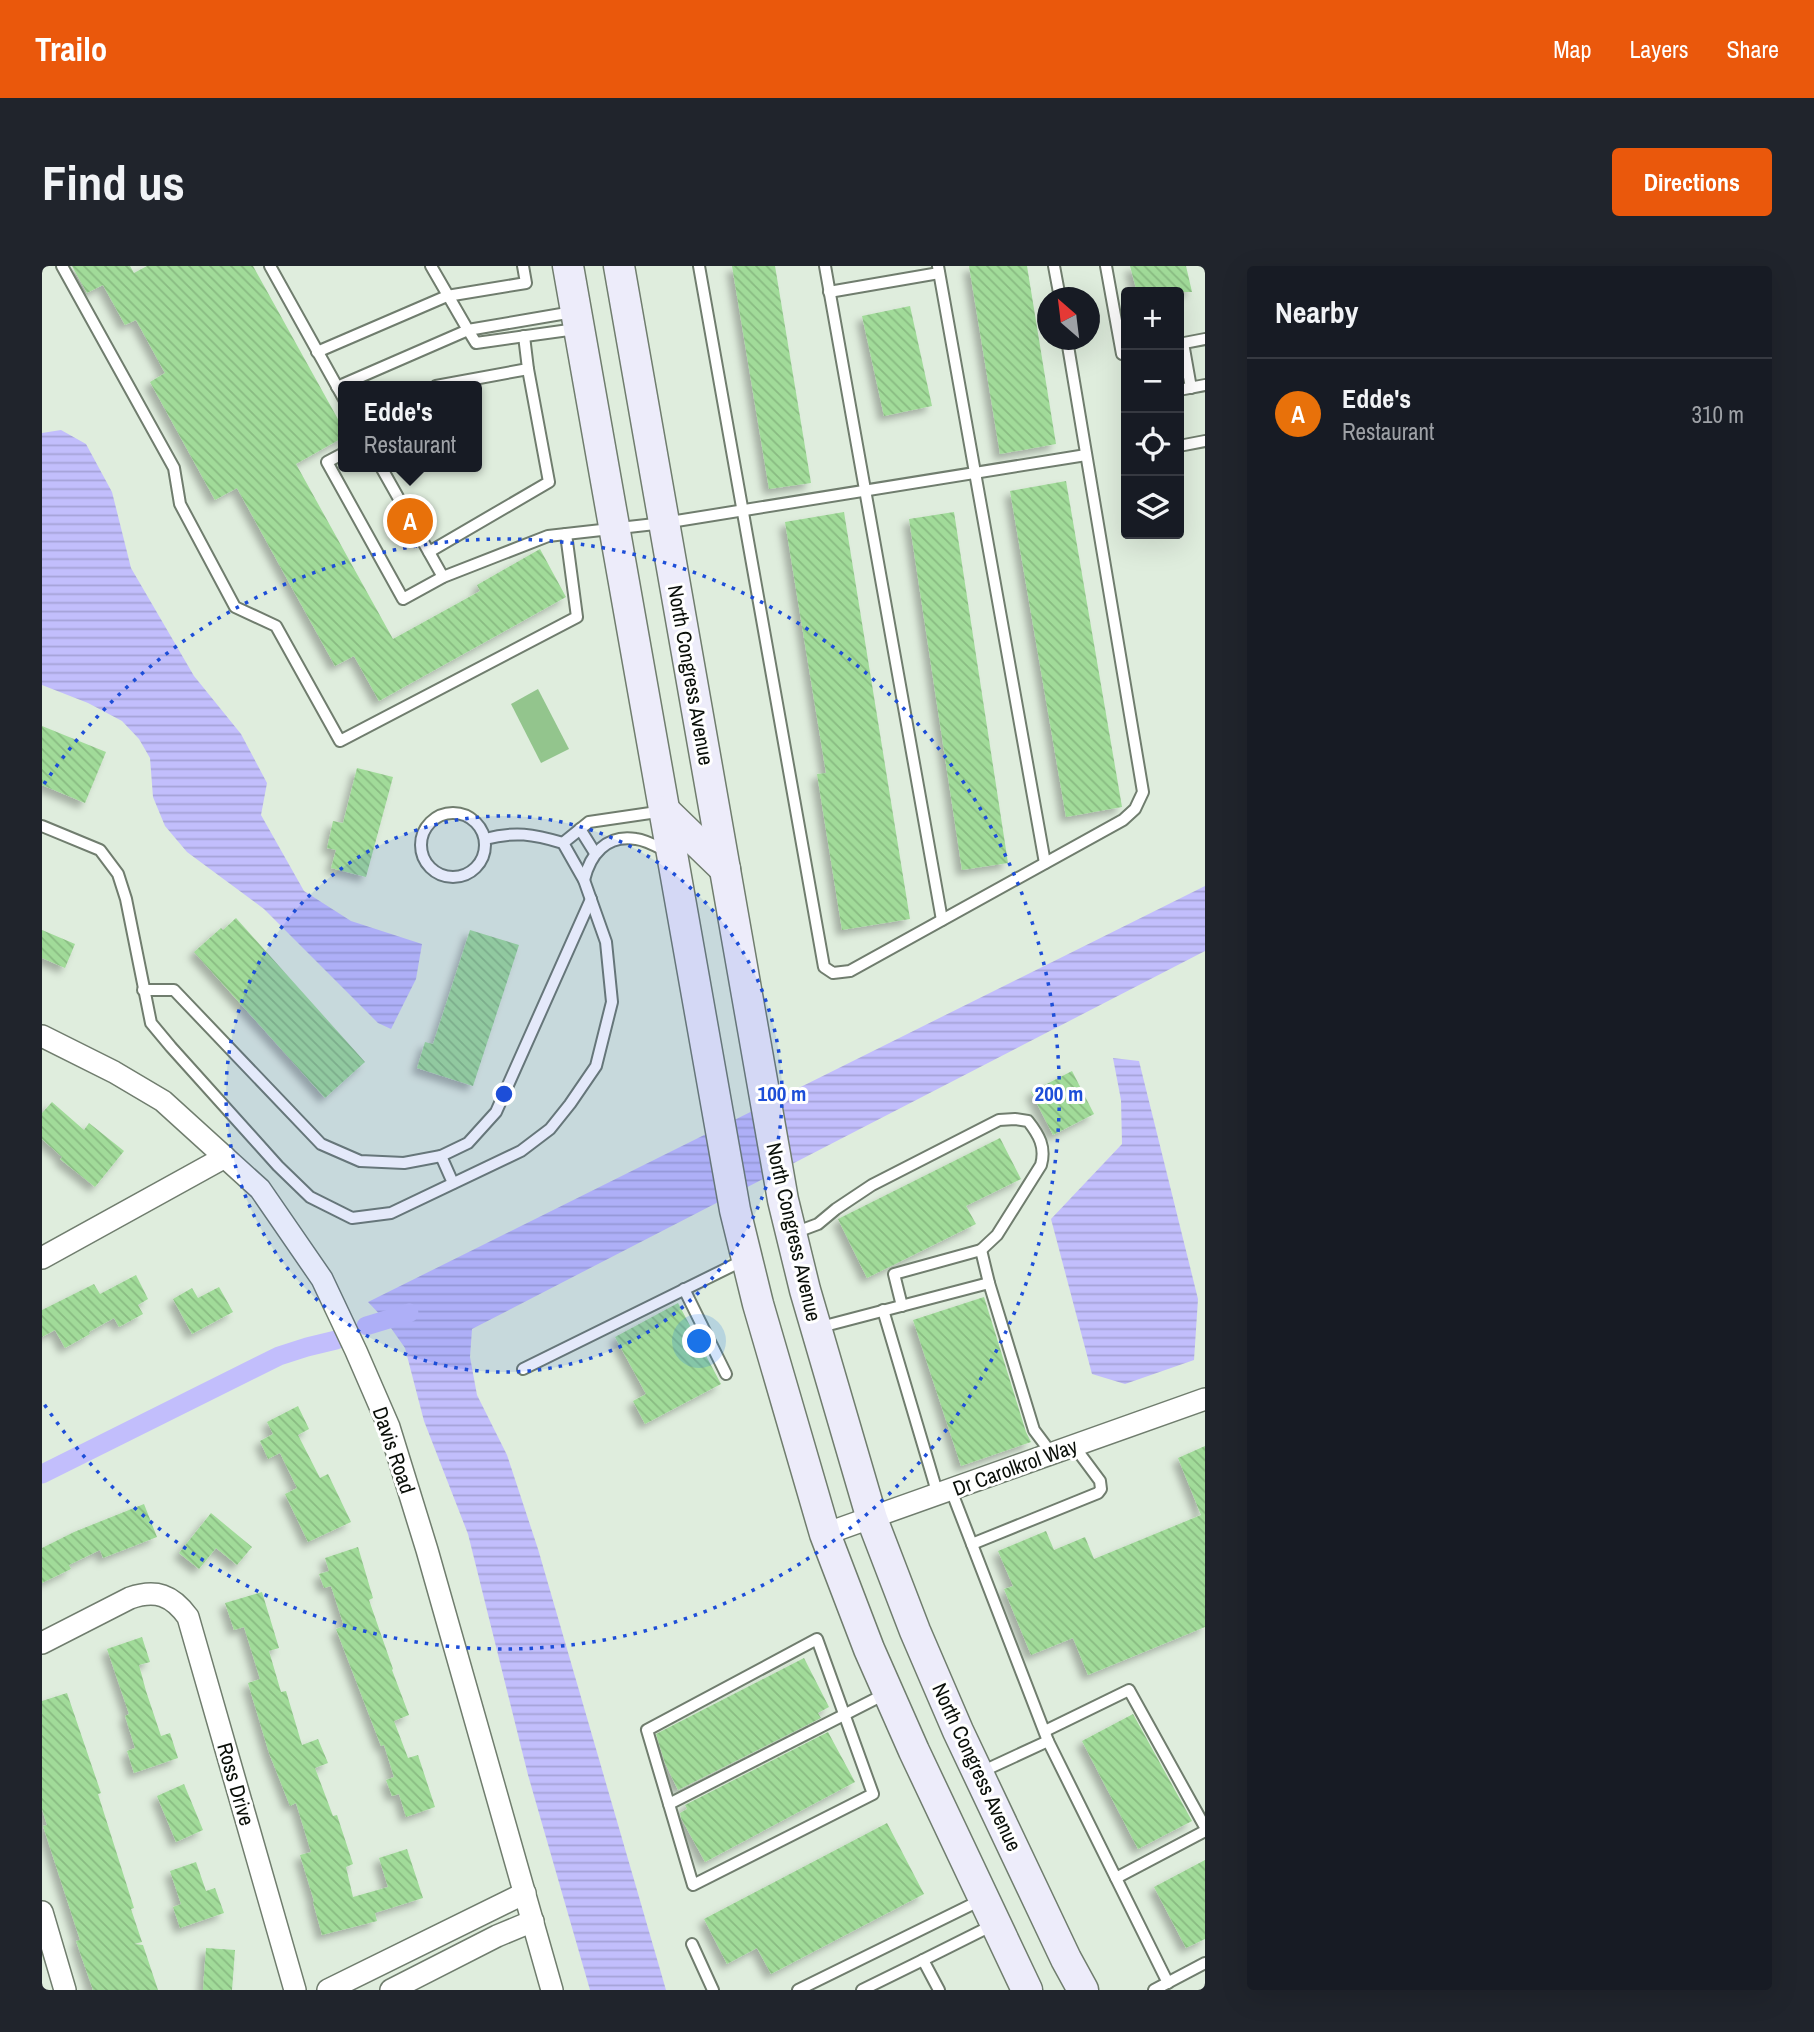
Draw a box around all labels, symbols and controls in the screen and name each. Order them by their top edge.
text: Trailo [35,27,107,71]
text: Map [1553,33,1591,65]
text: Layers [1629,33,1688,65]
text: Share [1726,33,1779,65]
button: Directions [1612,148,1772,216]
text: Find us [42,149,185,215]
north arrow [1037,287,1100,350]
map controls [1121,287,1184,539]
button: + [1121,287,1184,350]
text: Nearby [1275,292,1358,332]
button: − [1121,350,1184,413]
popup [338,381,482,472]
text: Edde's [1342,381,1411,416]
text: Edde's [364,394,433,429]
text: A [1291,399,1305,430]
text: 310 m [1692,399,1744,430]
button: locate [1121,413,1184,476]
text: Restaurant [1342,416,1434,447]
text: Restaurant [364,429,456,460]
button: layers [1121,476,1184,539]
pin: A [387,495,433,547]
street label: North Congress Avenue [661,583,721,767]
text: 100 m [758,1079,806,1108]
text: 200 m [1035,1079,1083,1108]
centre of rings [492,1082,516,1106]
street label: North Congress Avenue [759,1140,829,1324]
your location [682,1324,716,1358]
street label: Davis Road [366,1403,422,1497]
street label: Dr Carolkrol Way [949,1431,1082,1503]
street label: North Congress Avenue [925,1678,1029,1856]
street label: Ross Drive [210,1739,262,1829]

